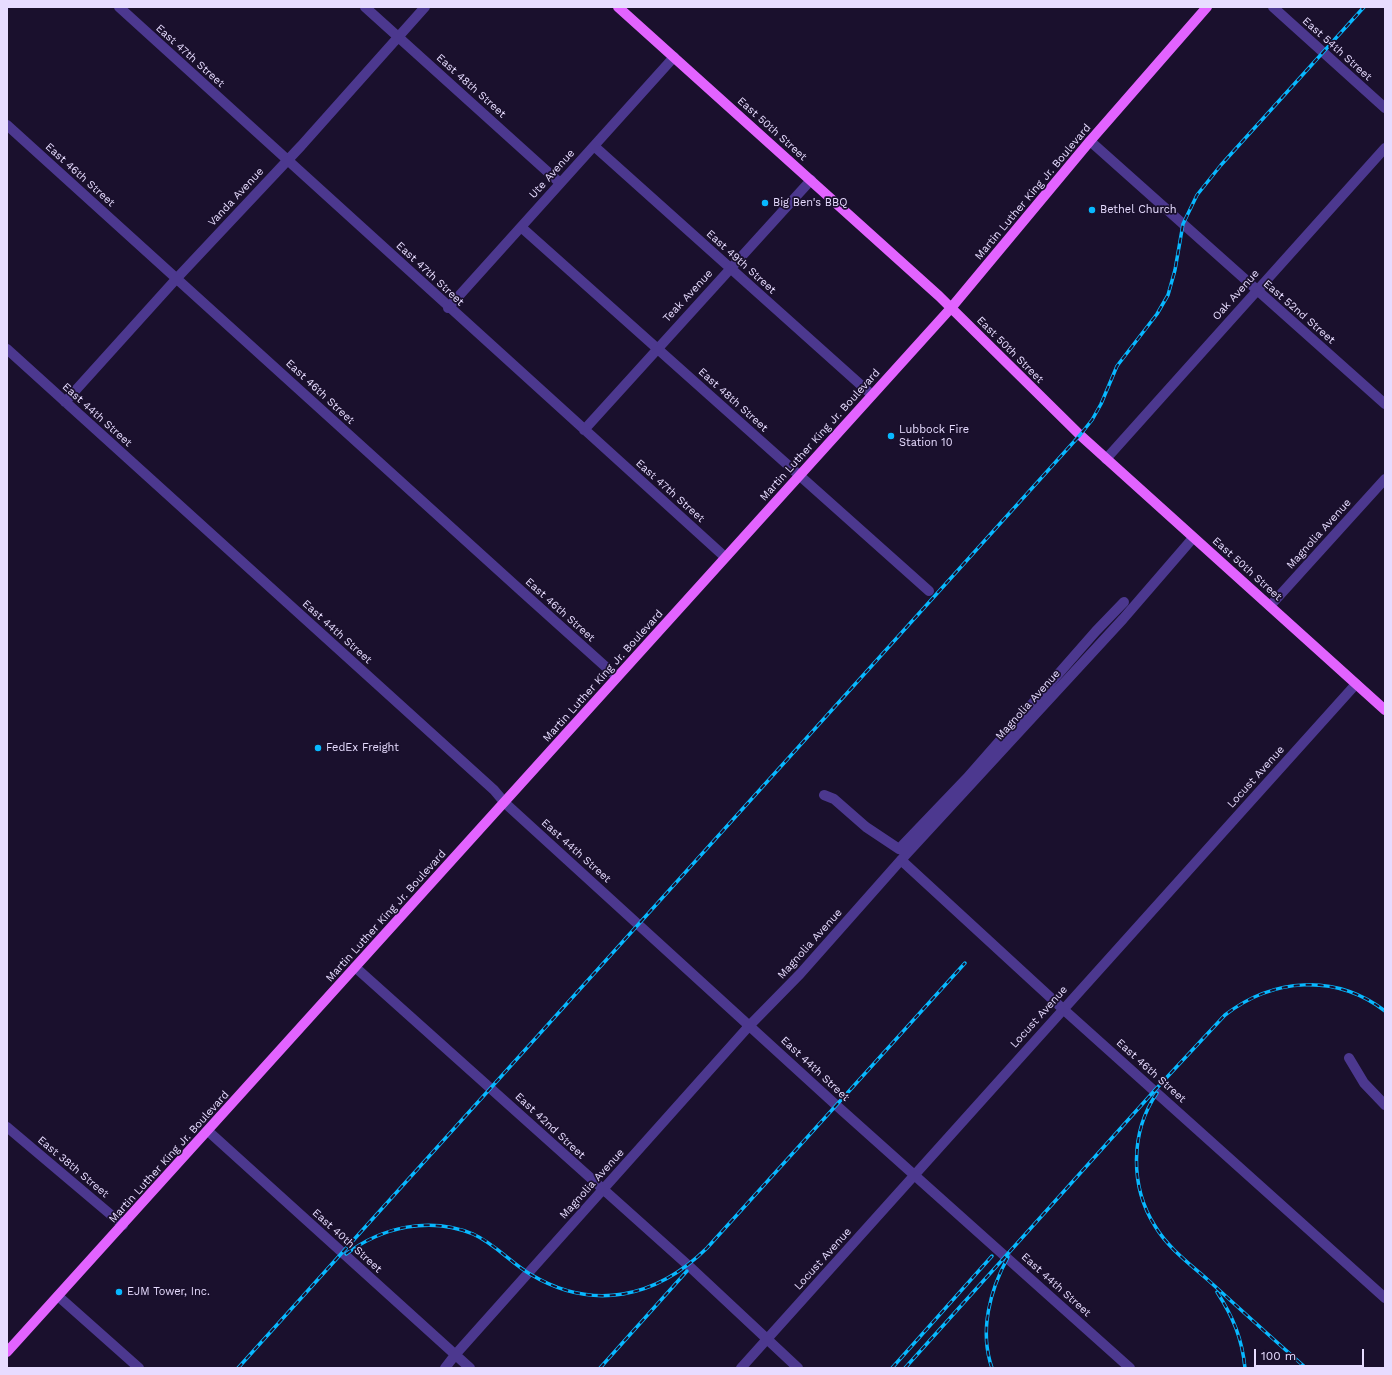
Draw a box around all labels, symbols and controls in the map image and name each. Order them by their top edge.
street label: East 54th Street [1300,14,1374,84]
street label: East 47th Street [153,22,227,90]
street label: East 48th Street [433,51,509,121]
street label: East 50th Street [735,94,809,164]
street label: Martin Luther King Jr. Boulevard [972,121,1094,263]
street label: East 46th Street [42,140,118,210]
street label: Ute Avenue [527,147,577,201]
street label: Vanda Avenue [206,165,266,229]
place label: Big Ben's BBQ [773,196,847,210]
marker: Big Ben's BBQ [760,198,770,208]
place label: Bethel Church [1100,203,1177,217]
marker: Bethel Church [1087,205,1097,215]
street label: East 49th Street [703,227,779,297]
street label: East 47th Street [393,239,467,309]
street label: Teak Avenue [660,267,716,325]
street label: Oak Avenue [1210,267,1262,323]
street label: East 52nd Street [1260,277,1338,347]
street label: East 50th Street [974,314,1046,386]
street label: East 46th Street [283,357,357,427]
street label: East 48th Street [695,365,771,435]
street label: Martin Luther King Jr. Boulevard [757,366,883,504]
street label: East 44th Street [59,380,135,450]
place label: Lubbock Fire Station 10 [899,423,969,449]
marker: Lubbock Fire Station 10 [886,431,896,441]
street label: East 47th Street [633,457,707,525]
street label: Magnolia Avenue [1284,496,1354,572]
street label: East 50th Street [1210,534,1284,604]
street label: East 46th Street [522,575,598,645]
street label: East 44th Street [299,597,375,667]
street label: Martin Luther King Jr. Boulevard [540,607,666,745]
street label: Magnolia Avenue [993,667,1063,743]
place label: FedEx Freight [326,741,399,755]
marker: FedEx Freight [313,743,323,753]
street label: Locust Avenue [1225,743,1287,811]
street label: East 44th Street [538,816,614,886]
street label: Martin Luther King Jr. Boulevard [323,847,449,985]
street label: Magnolia Avenue [775,906,845,982]
street label: Locust Avenue [1008,983,1070,1051]
street label: East 44th Street [778,1034,852,1104]
street label: East 46th Street [1113,1036,1189,1106]
street label: Martin Luther King Jr. Boulevard [106,1088,232,1226]
street label: East 42nd Street [512,1090,588,1162]
street label: East 38th Street [35,1133,111,1201]
street label: Magnolia Avenue [557,1146,627,1222]
street label: East 40th Street [309,1206,385,1276]
street label: Locust Avenue [792,1225,854,1293]
street label: East 44th Street [1018,1250,1094,1320]
place label: EJM Tower, Inc. [127,1285,210,1299]
marker: EJM Tower, Inc. [114,1287,124,1297]
scale bar [1256,1341,1366,1367]
text: 100 m [1261,1349,1296,1363]

